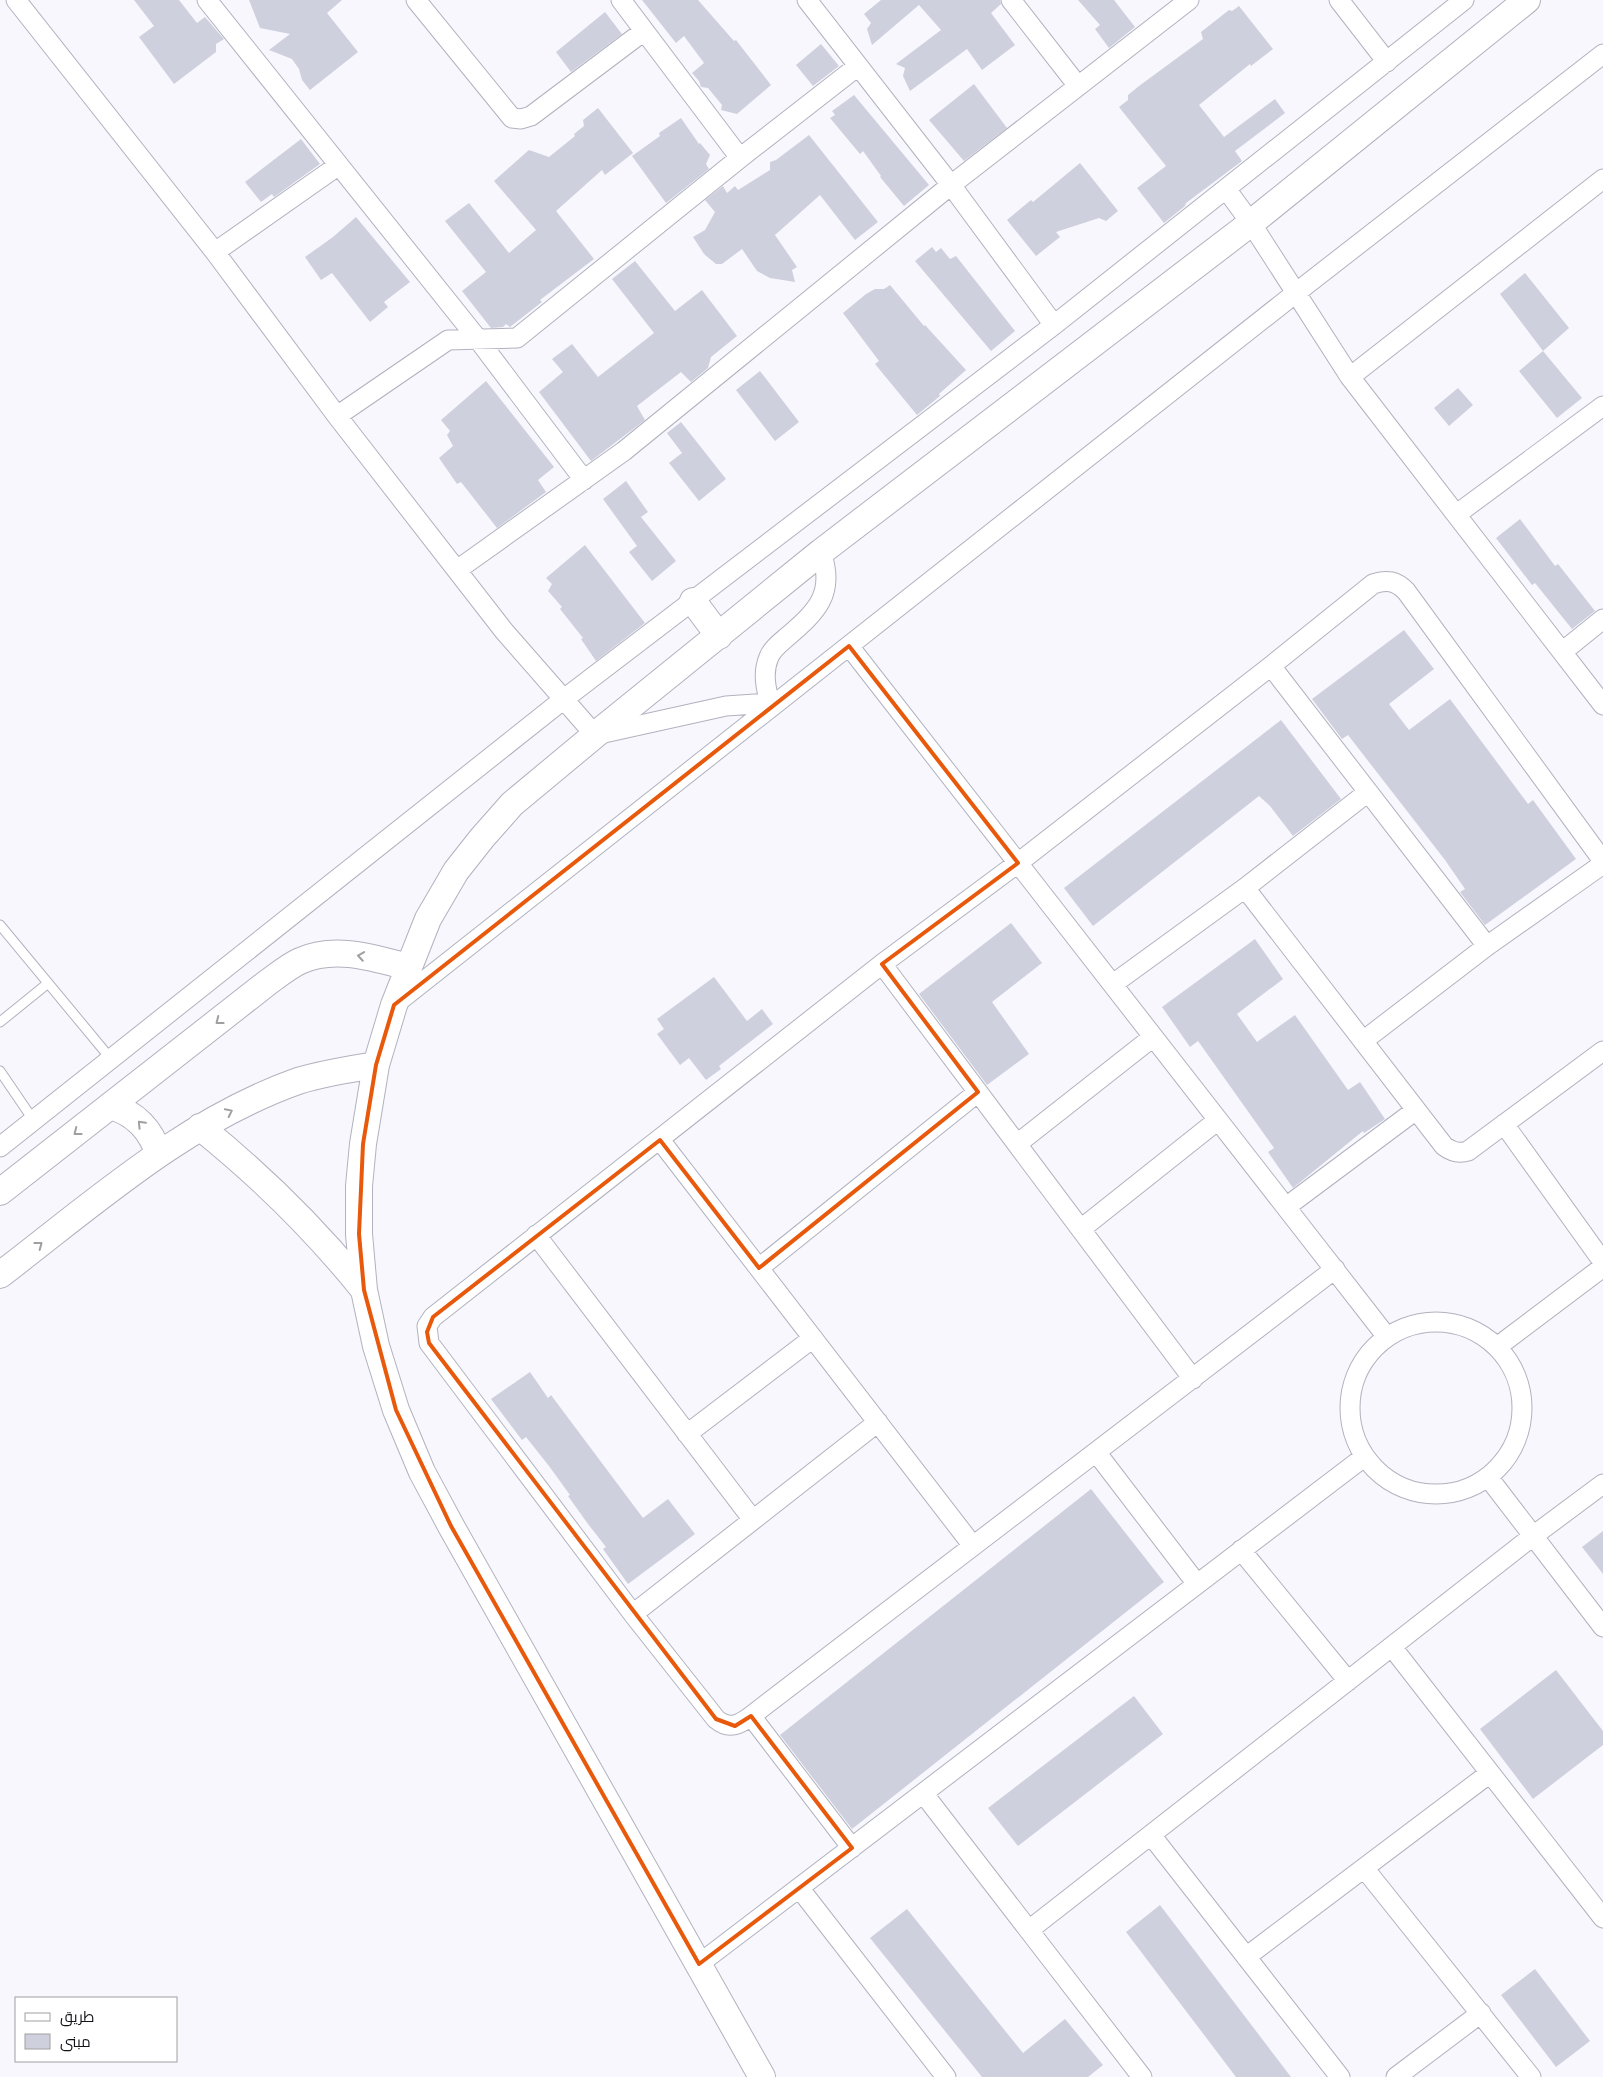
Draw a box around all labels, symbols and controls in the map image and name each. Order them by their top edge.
one-way arrow [356,952,365,962]
one-way arrow [216,1015,225,1023]
one-way arrow [224,1108,233,1118]
one-way arrow [138,1120,147,1129]
one-way arrow [74,1126,83,1134]
one-way arrow [33,1242,43,1251]
legend [15,1997,178,2062]
text: طريق [60,2006,94,2028]
text: مبنى [60,2031,91,2053]

